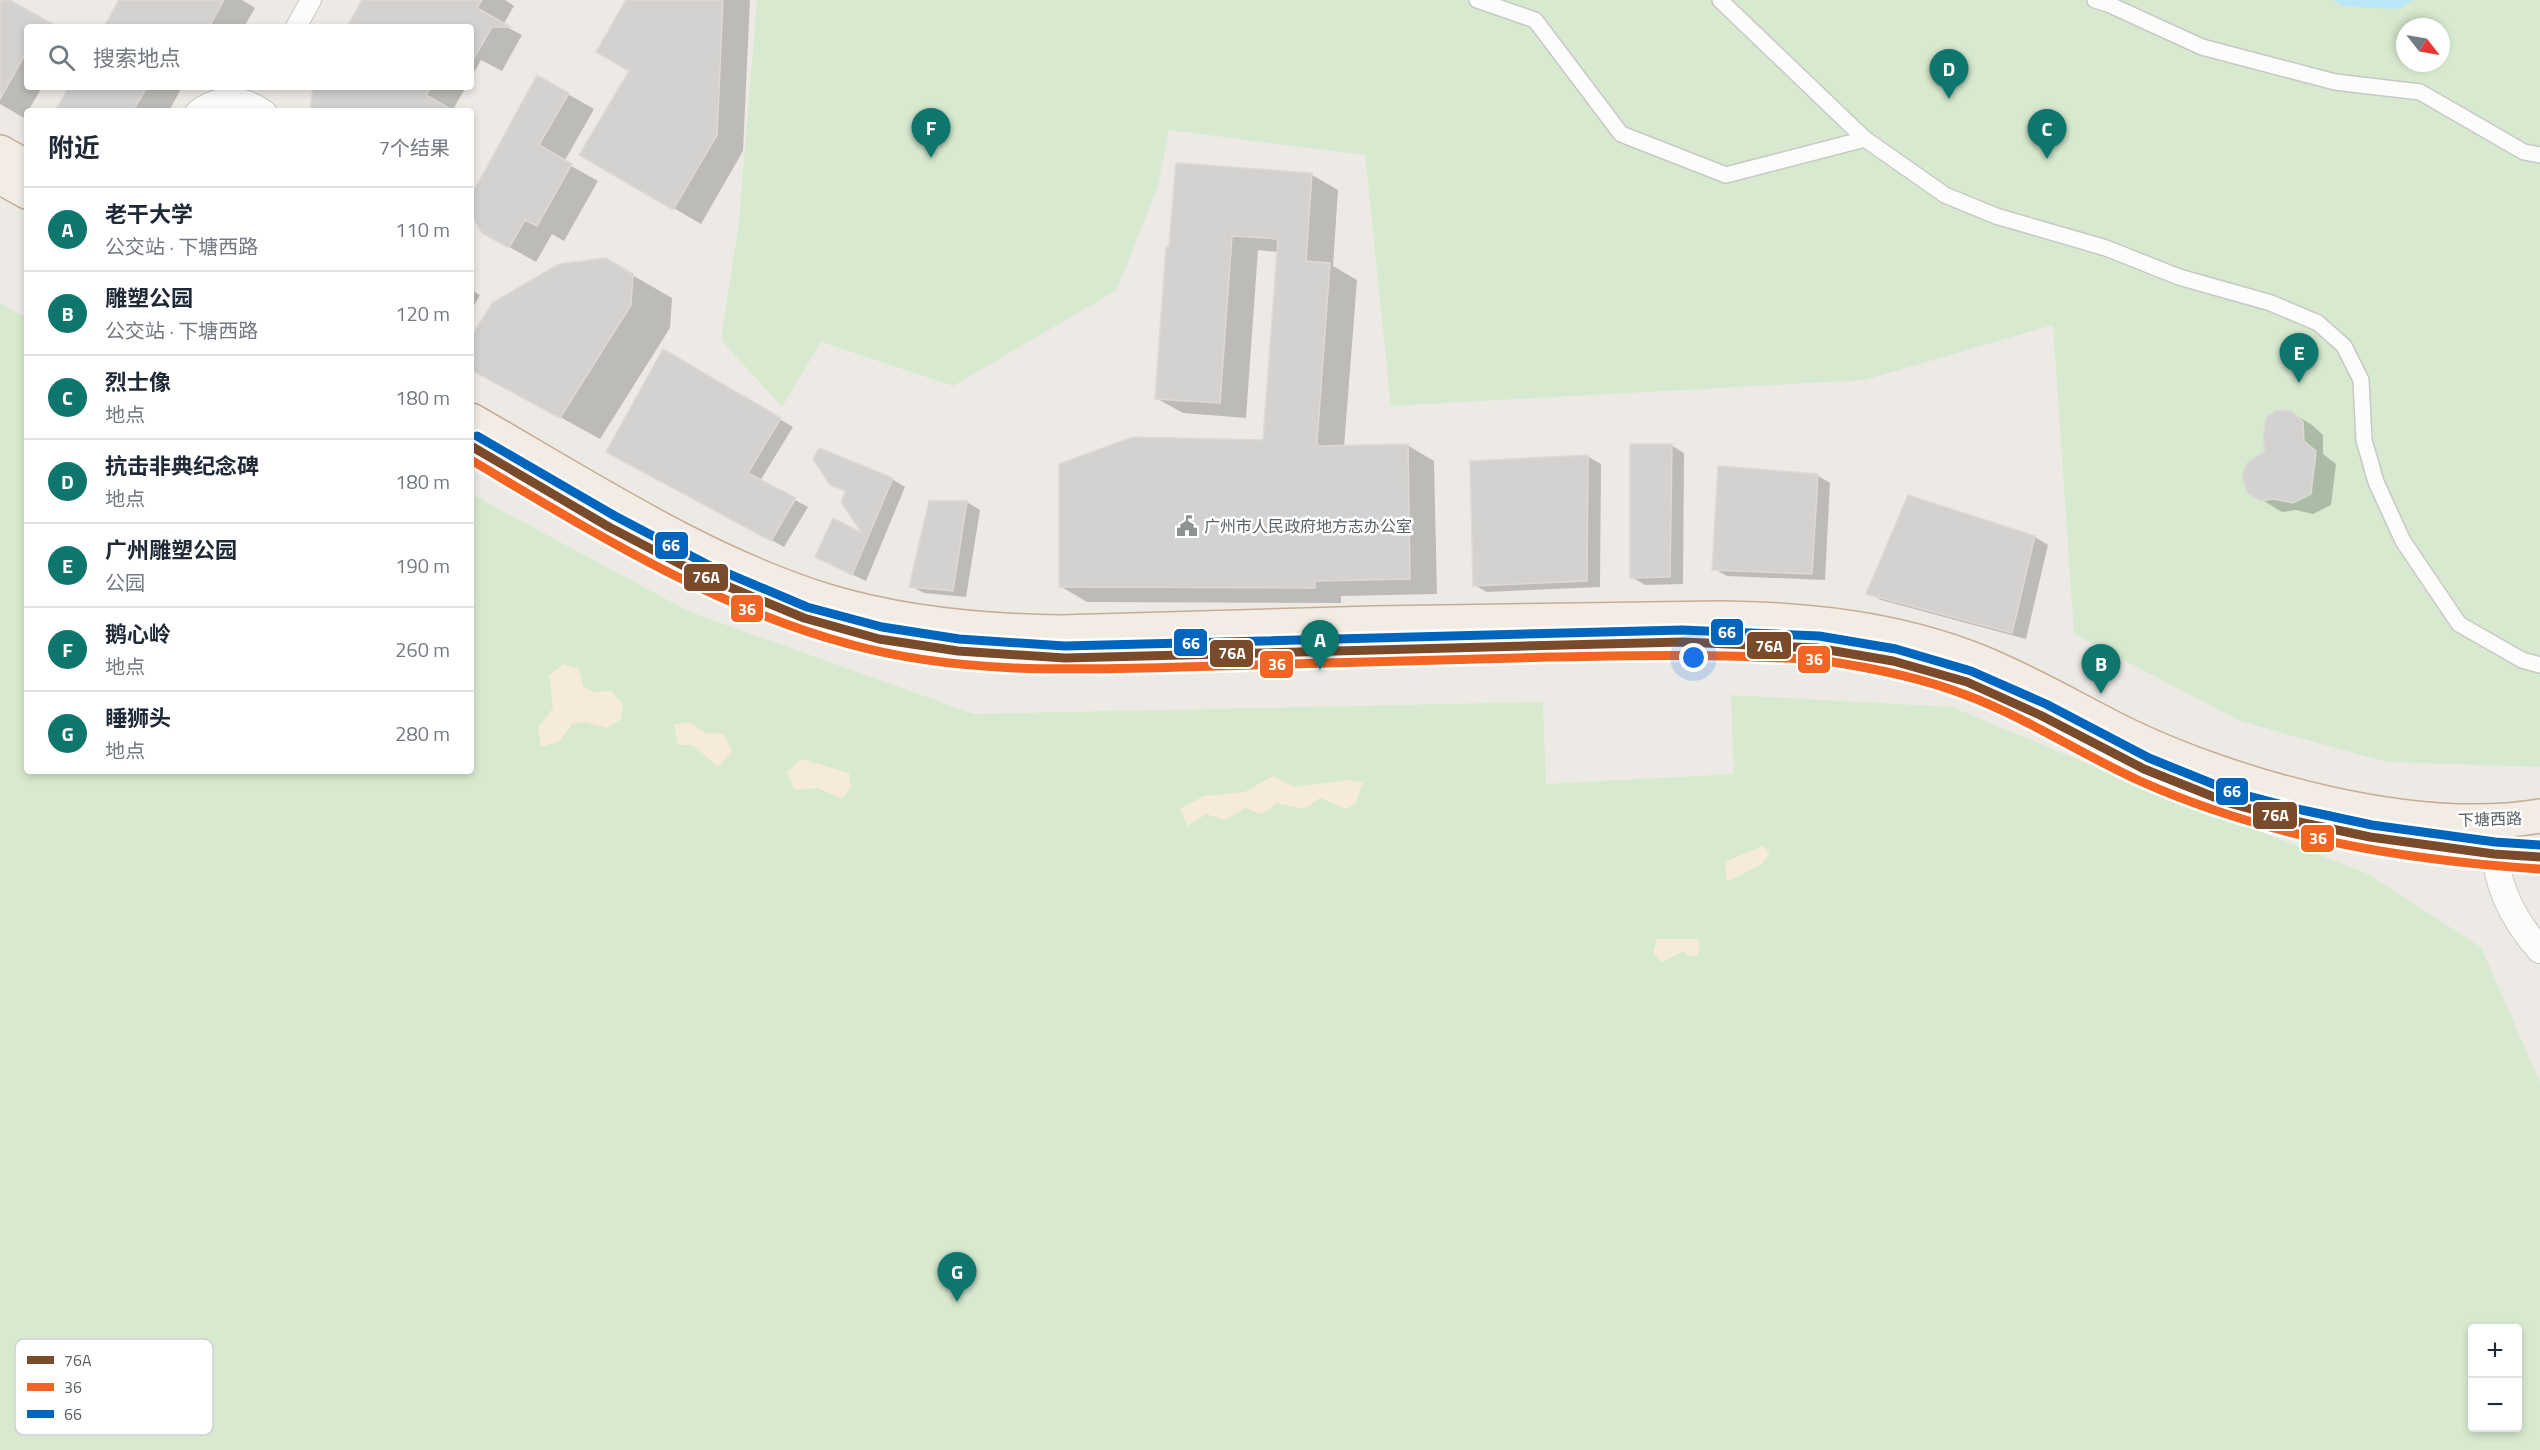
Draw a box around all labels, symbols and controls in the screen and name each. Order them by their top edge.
north arrow [2396,18,2450,72]
search box [24,24,474,90]
icon: search [45,41,78,74]
text: 搜索地点 [93,41,181,75]
pin: D [1930,50,1968,99]
pin: F [912,108,950,158]
pin: C [2028,110,2066,159]
text: 附近 [48,128,100,167]
text: 7个结果 [379,132,450,163]
text: 老干大学 [105,197,193,231]
text: A [61,214,74,245]
text: 110 m [395,214,450,245]
text: 公交站 · 下塘西路 [105,231,258,262]
text: 雕塑公园 [105,281,193,315]
text: B [61,298,74,329]
text: 120 m [395,298,450,329]
text: 公交站 · 下塘西路 [105,315,258,346]
pin: E [2280,334,2318,383]
text: 烈士像 [105,365,171,399]
text: C [62,382,73,413]
text: 180 m [395,382,450,413]
text: 地点 [105,399,145,430]
text: 抗击非典纪念碑 [105,449,259,483]
text: D [61,466,74,497]
text: 180 m [395,466,450,497]
text: 地点 [105,483,145,514]
public building icon: 广州市人民政府地方志办公室 [1175,514,1199,538]
place label: 广州市人民政府地方志办公室 [1204,514,1412,538]
line badge: 66 [654,531,689,560]
text: 广州雕塑公园 [105,533,237,567]
text: 66 [662,533,680,557]
text: E [62,550,73,581]
text: 190 m [395,550,450,581]
line badge: 76A [683,563,729,592]
text: 76A [692,565,720,589]
text: 公园 [105,567,145,598]
line badge: 36 [730,594,764,623]
text: 36 [738,597,756,621]
text: 鹅心岭 [105,617,171,651]
line badge: 66 [1710,618,1744,646]
pin: A [1300,620,1340,670]
text: 66 [1718,620,1736,644]
line badge: 66 [1173,628,1208,657]
text: 66 [1182,631,1200,655]
line badge: 76A [1746,631,1792,660]
text: F [62,634,73,665]
text: 260 m [395,634,450,665]
text: 76A [1755,634,1783,658]
line badge: 76A [1209,639,1254,668]
text: 76A [1218,641,1246,665]
your location [1679,643,1708,672]
pin: B [2082,644,2120,694]
line badge: 36 [1797,645,1831,674]
text: 36 [1805,647,1823,671]
line badge: 36 [1259,650,1294,679]
text: 地点 [105,651,145,682]
text: 36 [1268,652,1286,676]
text: 睡狮头 [105,701,171,735]
text: G [61,718,74,749]
text: 280 m [395,718,450,749]
text: 地点 [105,735,145,766]
line badge: 66 [2215,777,2249,806]
text: 66 [2223,779,2241,803]
line badge: 76A [2252,801,2298,830]
text: 76A [2261,803,2289,827]
street label: 下塘西路 [2458,806,2522,832]
line badge: 36 [2300,824,2335,853]
text: 36 [2309,826,2327,850]
pin: G [938,1252,976,1302]
map controls [2468,1324,2522,1432]
button: + [2468,1324,2522,1378]
legend [15,1339,213,1435]
text: 76A [64,1348,92,1372]
text: 36 [64,1375,82,1399]
button: − [2468,1378,2522,1432]
text: 66 [64,1402,82,1426]

